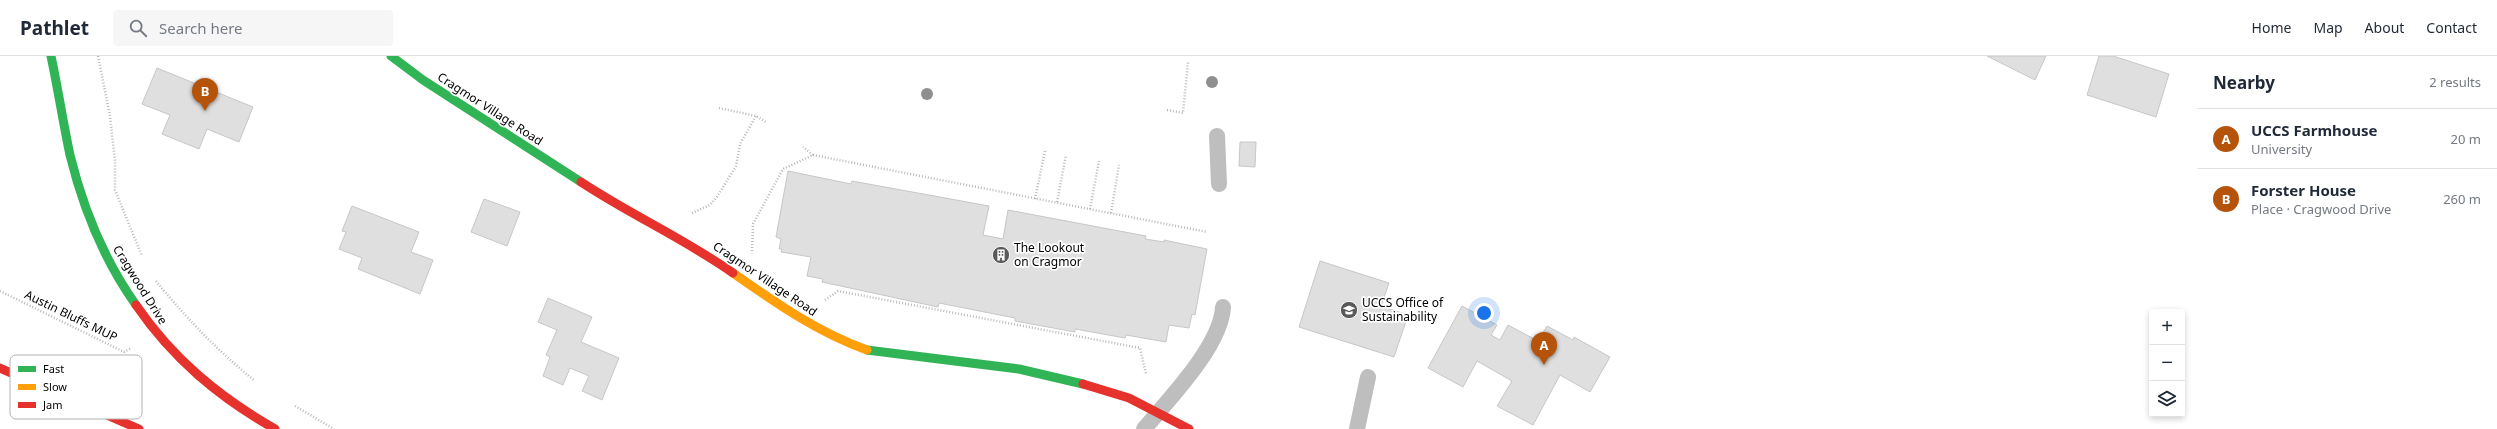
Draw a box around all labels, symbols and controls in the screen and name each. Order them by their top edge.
search box [113,10,393,46]
text: Pathlet [20,15,89,41]
icon: search [127,17,149,39]
text: Search here [159,18,243,38]
text: Home [2252,18,2291,37]
text: Map [2313,18,2343,37]
text: About [2365,18,2404,37]
text: Contact [2426,18,2477,37]
street label: Cragmor Village Road [434,68,546,149]
text: Nearby [2213,71,2275,94]
text: 2 results [2429,73,2481,91]
pin: B [192,78,218,111]
text: UCCS Farmhouse [2251,120,2377,140]
text: A [2222,130,2231,148]
text: 20 m [2451,130,2481,148]
text: University [2251,140,2312,158]
text: Forster House [2251,180,2356,200]
text: B [2222,190,2230,208]
text: 260 m [2443,190,2481,208]
text: Place · Cragwood Drive [2251,200,2391,218]
street label: Cragmor Village Road [710,237,821,320]
place label: The Lookout on Cragmor [1014,239,1085,270]
street label: Cragwood Drive [109,242,172,328]
building icon: The Lookout on Cragmor [991,245,1011,265]
street label: Austin Bluffs MUP [22,286,120,345]
place label: UCCS Office of Sustainability [1362,294,1444,325]
school or university icon: UCCS Office of Sustainability [1339,300,1359,320]
your location [1474,303,1494,323]
map controls [2149,309,2185,417]
button: + [2149,309,2185,345]
pin: A [1531,332,1557,365]
button: − [2149,345,2185,381]
legend [10,355,142,419]
text: Fast [43,361,64,376]
text: Slow [43,379,67,394]
button: layers [2149,381,2185,417]
text: Jam [42,397,62,412]

